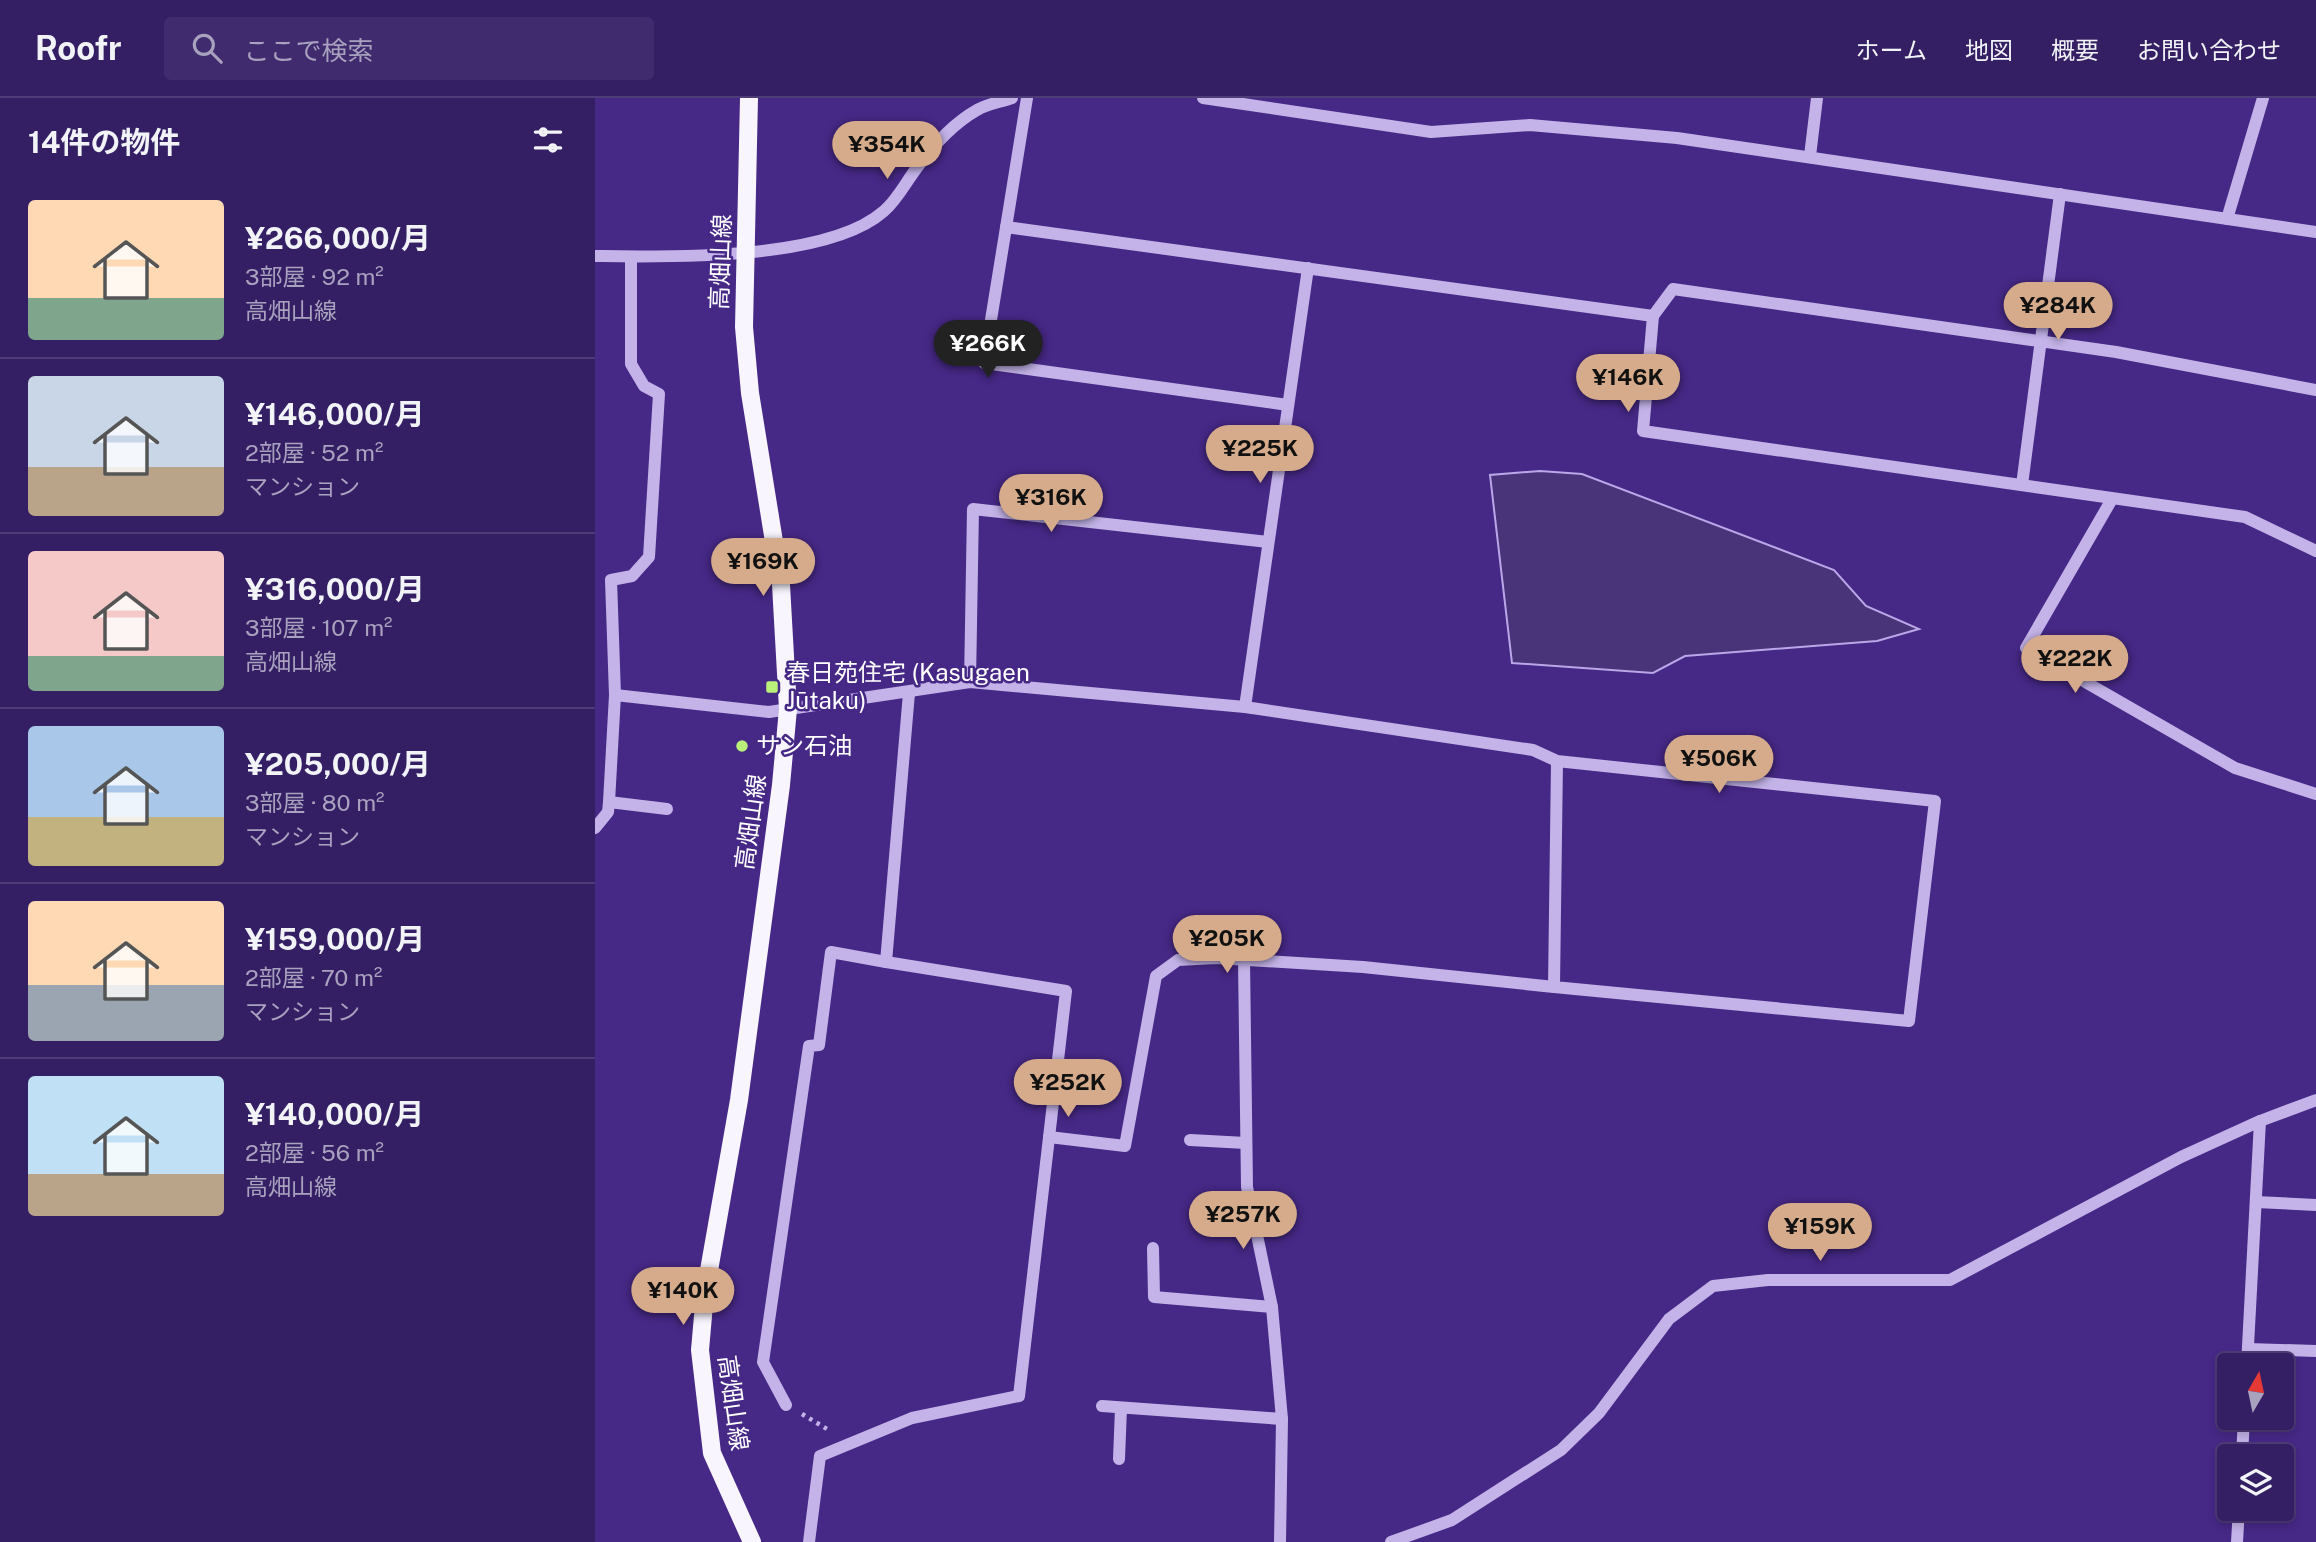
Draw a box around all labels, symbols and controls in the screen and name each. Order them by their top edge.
search box [164,17,654,80]
text: Roofr [35,29,122,67]
icon: search [188,29,226,67]
text: ここで検索 [244,35,374,66]
text: ホーム [1856,36,1927,64]
text: 地図 [1965,36,2013,64]
text: 概要 [2051,36,2099,64]
text: お問い合わせ [2137,36,2281,64]
icon: filters [529,121,567,159]
pin: ¥354K [838,122,936,181]
text: 14件の物件 [28,124,181,160]
text: ¥354K [848,130,926,157]
street label: 高畑山線 [704,214,736,310]
text: ¥266,000/月 [245,220,431,256]
icon: home [84,228,168,312]
text: 3部屋 · 92 m² [245,263,384,290]
pin: ¥284K [2009,282,2107,342]
text: ¥284K [2020,291,2096,318]
text: 高畑山線 [245,297,337,324]
pin: ¥266K [939,320,1037,380]
text: ¥266K [950,329,1026,356]
pin: ¥146K [1579,354,1677,414]
text: ¥146K [1592,363,1664,390]
text: ¥146,000/月 [245,396,425,432]
icon: home [84,404,168,488]
pin: ¥225K [1211,426,1309,485]
text: ¥225K [1222,434,1298,461]
text: 2部屋 · 52 m² [245,439,383,466]
text: マンション [245,473,360,500]
pin: ¥316K [1002,474,1100,534]
text: ¥316K [1015,483,1087,510]
pin: ¥169K [714,538,812,598]
text: ¥169K [727,547,799,574]
text: ¥316,000/月 [245,571,425,607]
icon: home [84,579,168,663]
text: 3部屋 · 107 m² [245,614,393,641]
pin: ¥222K [2026,636,2124,695]
text: ¥222K [2037,644,2113,671]
text: 高畑山線 [245,648,337,675]
place label: 春日苑住宅 (Kasugaen Jūtaku) [786,658,1030,714]
marker: 春日苑住宅 (Kasugaen Jūtaku) [764,679,780,695]
place label: サン石油 [756,731,852,759]
pin: ¥506K [1670,736,1768,795]
marker: サン石油 [734,738,750,754]
text: ¥506K [1680,744,1758,771]
text: ¥205,000/月 [245,746,431,782]
icon: home [84,754,168,838]
street label: 高畑山線 [729,772,771,871]
text: 3部屋 · 80 m² [245,789,385,816]
text: マンション [245,823,360,850]
pin: ¥205K [1178,916,1276,975]
text: ¥159,000/月 [245,921,425,957]
text: ¥205K [1189,924,1265,951]
icon: home [84,929,168,1013]
text: 2部屋 · 70 m² [245,964,382,991]
text: マンション [245,998,360,1025]
pin: ¥252K [1019,1060,1117,1119]
text: ¥252K [1030,1068,1106,1095]
text: ¥140,000/月 [245,1096,424,1132]
icon: home [84,1104,168,1188]
text: 2部屋 · 56 m² [245,1139,384,1166]
text: 高畑山線 [245,1173,337,1200]
pin: ¥257K [1194,1192,1292,1251]
text: ¥257K [1205,1200,1281,1227]
pin: ¥159K [1771,1204,1869,1263]
text: ¥159K [1784,1212,1856,1239]
pin: ¥140K [634,1268,732,1327]
text: ¥140K [647,1276,719,1303]
street label: 高畑山線 [713,1353,755,1452]
north arrow [2217,1353,2294,1430]
map controls [2217,1353,2294,1521]
button: layers [2217,1444,2294,1521]

